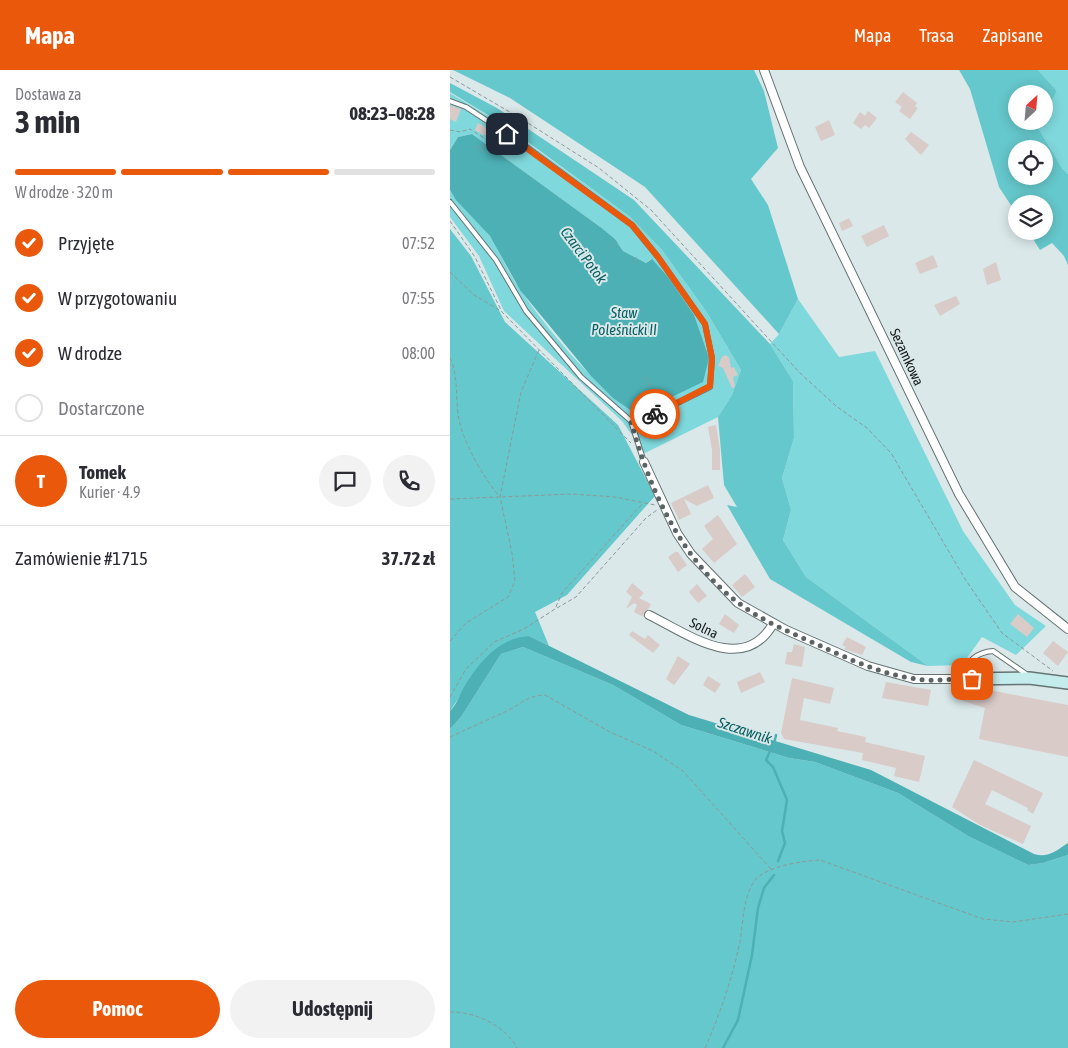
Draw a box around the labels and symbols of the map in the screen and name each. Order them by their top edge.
north arrow [1008,85,1052,130]
pin [486,113,528,155]
water label: Czarci Potok [557,223,611,287]
water label: Staw Poleśnicki II [591,304,657,338]
street label: Sezamkowa [887,326,927,388]
courier [630,389,680,439]
street label: Solna [687,614,721,642]
pin [951,658,993,700]
water label: Szczawnik [715,713,774,747]

